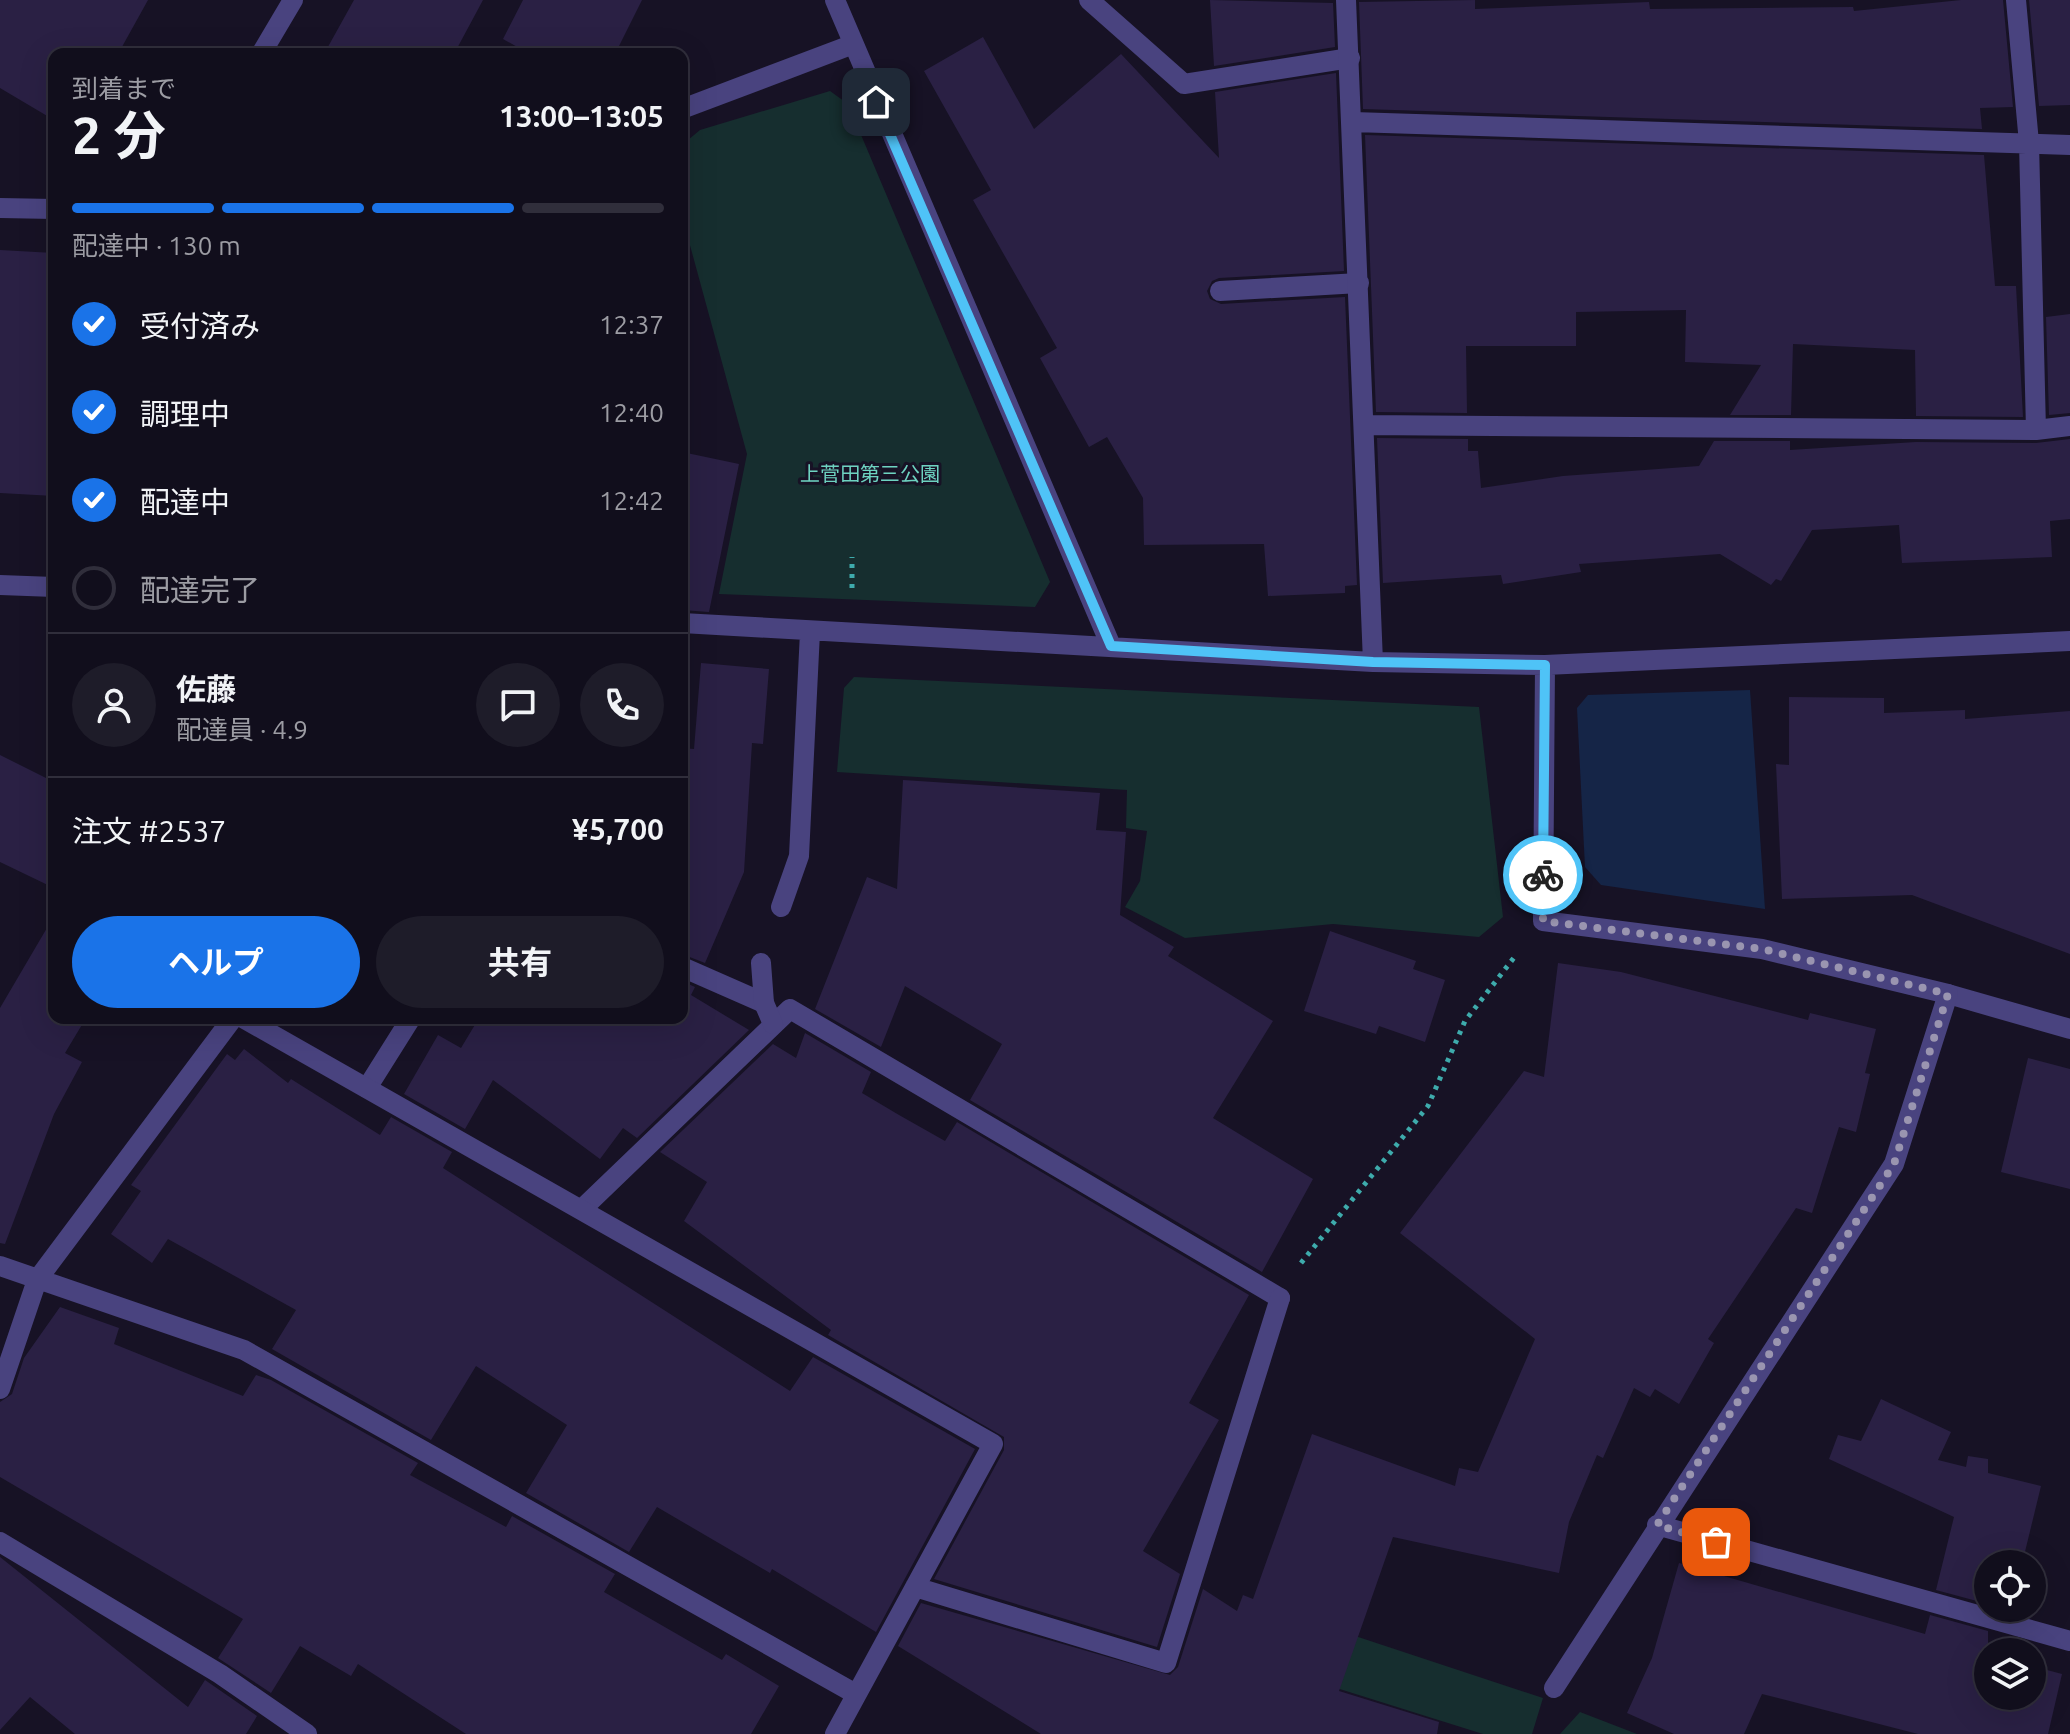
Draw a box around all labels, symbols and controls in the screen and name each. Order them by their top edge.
pin [842,68,910,136]
text: 到着まで [72,74,176,103]
icon: home [854,80,898,124]
text: 13:00–13:05 [499,99,664,133]
text: 2 分 [72,106,166,164]
text: 配達中 · 130 m [72,231,241,260]
icon: check [72,302,116,346]
text: 受付済み [140,309,260,343]
text: 12:37 [599,310,664,339]
icon: check [72,390,116,434]
text: 調理中 [140,397,230,431]
text: 12:40 [599,398,664,427]
park label: 上菅田第三公園 [800,462,940,485]
icon: check [72,478,116,522]
text: 配達中 [140,485,230,519]
text: 12:42 [599,486,664,515]
text: 配達完了 [140,573,260,607]
button: person [72,663,156,747]
button: chat [476,663,560,747]
button: phone [580,663,664,747]
text: 佐藤 [176,672,236,706]
text: 配達員 · 4.9 [176,715,308,744]
text: ¥5,700 [572,812,664,846]
text: 注文 #2537 [72,814,226,848]
courier [1503,835,1583,915]
icon: bike [1521,853,1565,897]
button: ヘルプ [72,916,360,1008]
button: 共有 [376,916,664,1008]
pin [1682,1508,1750,1576]
icon: bag [1694,1520,1738,1564]
map controls [1974,1550,2046,1710]
button: locate [1974,1550,2046,1622]
button: layers [1974,1638,2046,1710]

